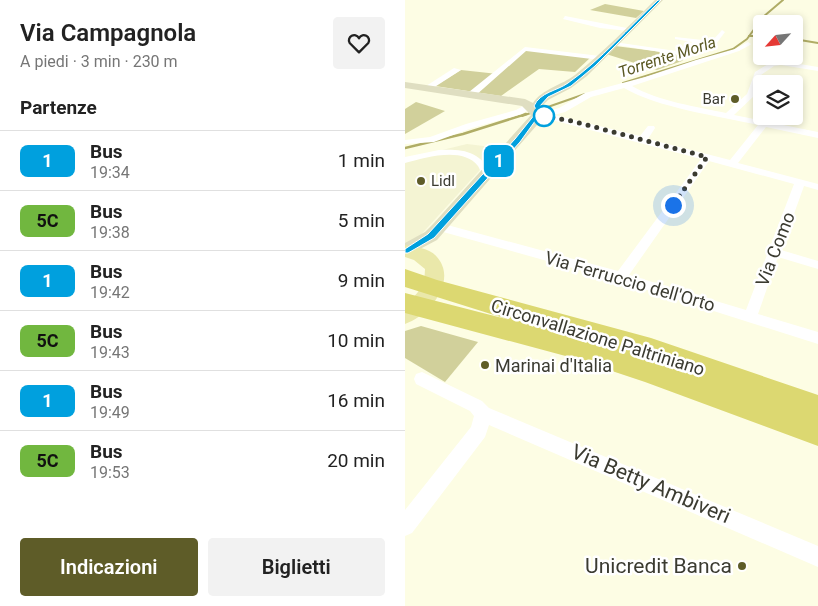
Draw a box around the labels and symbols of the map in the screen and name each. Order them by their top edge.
north arrow [753,15,803,65]
water label: Torrente Morla [616,32,718,82]
place label: Bar [702,90,725,108]
marker: Bar [729,93,741,105]
unlabelled marker [533,105,555,127]
line badge: 1 [483,145,515,177]
place label: Lidl [431,172,455,190]
marker: Lidl [415,175,427,187]
your location [661,193,686,218]
street label: Via Como [751,209,799,289]
street label: Via Ferruccio dell'Orto [543,247,717,315]
street label: Circonvallazione Paltriniano [489,294,707,380]
place label: Marinai d'Italia [495,355,612,376]
marker: Marinai d'Italia [479,359,491,371]
street label: Via Betty Ambiveri [568,440,734,528]
place label: Unicredit Banca [585,554,732,578]
marker: Unicredit Banca [736,560,748,572]

